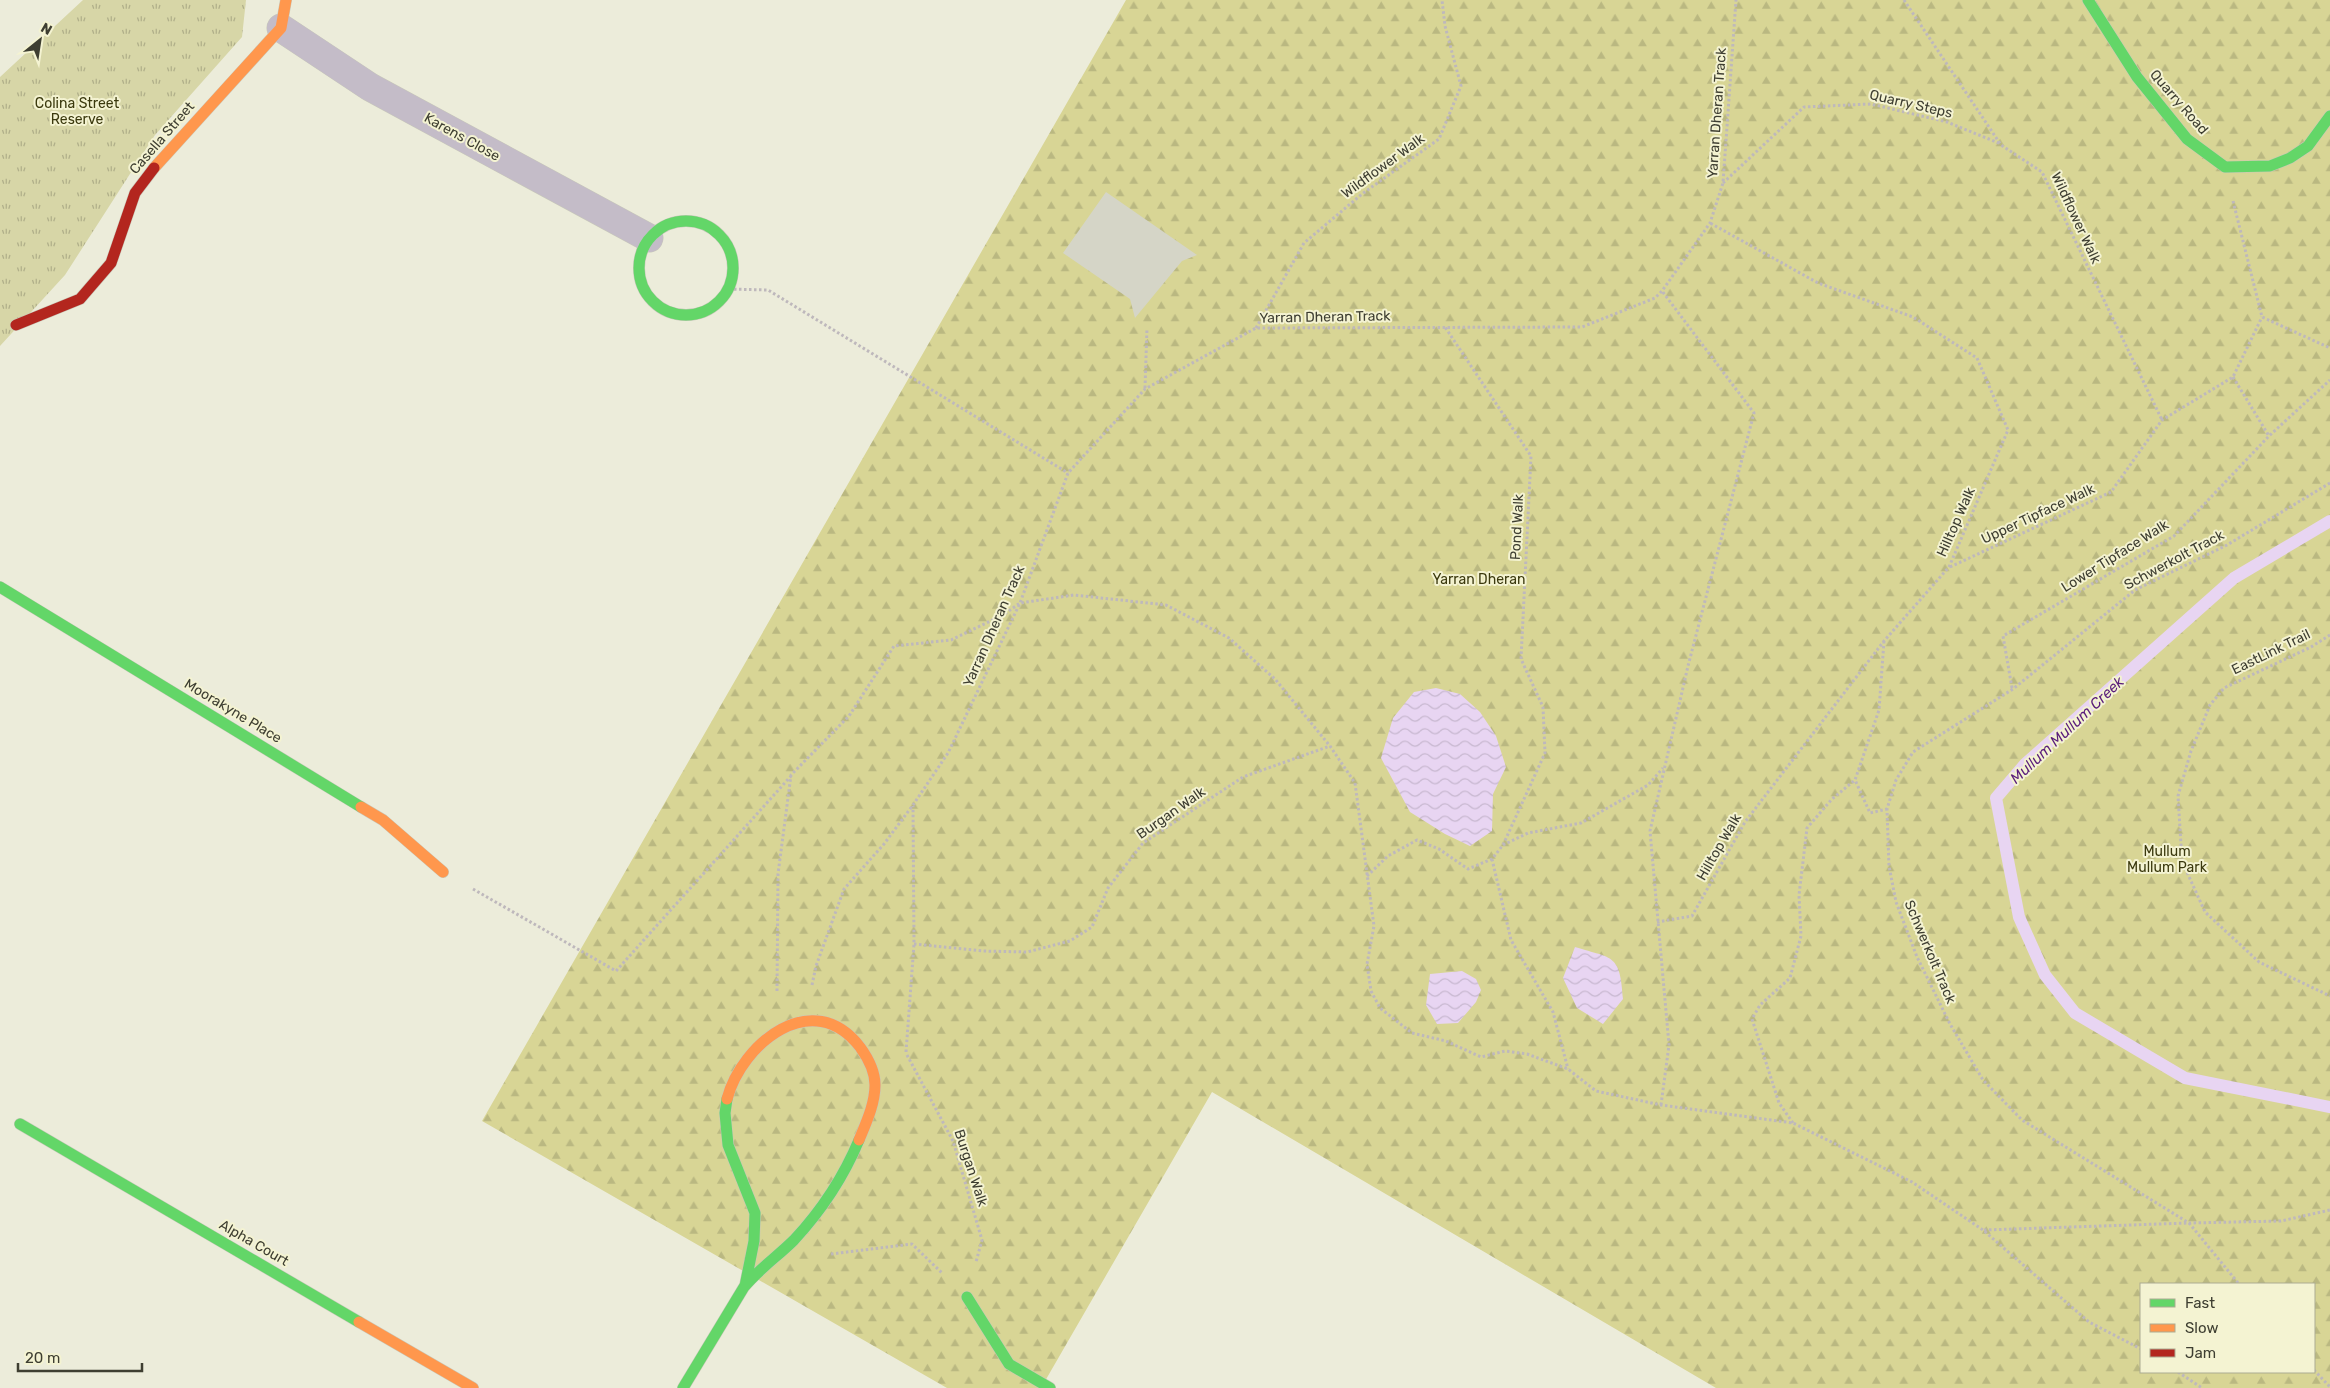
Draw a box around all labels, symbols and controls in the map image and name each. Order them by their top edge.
north arrow [15,15,65,65]
text: N [38,19,55,39]
street label: Yarran Dheran Track [1704,46,1730,179]
street label: Quarry Road [2146,66,2212,138]
street label: Quarry Steps [1868,86,1954,122]
park label: Colina Street Reserve [35,95,120,128]
street label: Casella Street [126,98,198,178]
street label: Karens Close [421,109,503,165]
street label: Wildflower Walk [1338,130,1429,202]
street label: Wildflower Walk [2047,170,2105,267]
street label: Yarran Dheran Track [1259,307,1391,327]
street label: Upper Tipface Walk [1979,480,2098,548]
street label: Hilltop Walk [1933,484,1979,559]
street label: Pond Walk [1507,493,1527,561]
street label: Lower Tipface Walk [2058,516,2172,596]
street label: Schwerkolt Track [2121,526,2228,594]
street label: Yarran Dheran Track [960,562,1029,689]
park label: Yarran Dheran [1432,571,1526,588]
street label: EastLink Trail [2229,626,2313,678]
water label: Mullum Mullum Creek [2006,672,2128,787]
street label: Moorakyne Place [181,675,285,747]
street label: Burgan Walk [1133,783,1209,843]
street label: Hilltop Walk [1693,810,1745,884]
park label: Mullum Mullum Park [2127,843,2208,876]
street label: Schwerkolt Track [1901,898,1960,1007]
street label: Burgan Walk [951,1127,992,1209]
street label: Alpha Court [216,1216,292,1270]
legend [2140,1283,2315,1373]
text: Fast [2185,1294,2215,1312]
text: Slow [2185,1319,2218,1337]
scale bar [18,1340,141,1372]
text: Jam [2185,1344,2216,1362]
text: 20 m [25,1349,60,1367]

